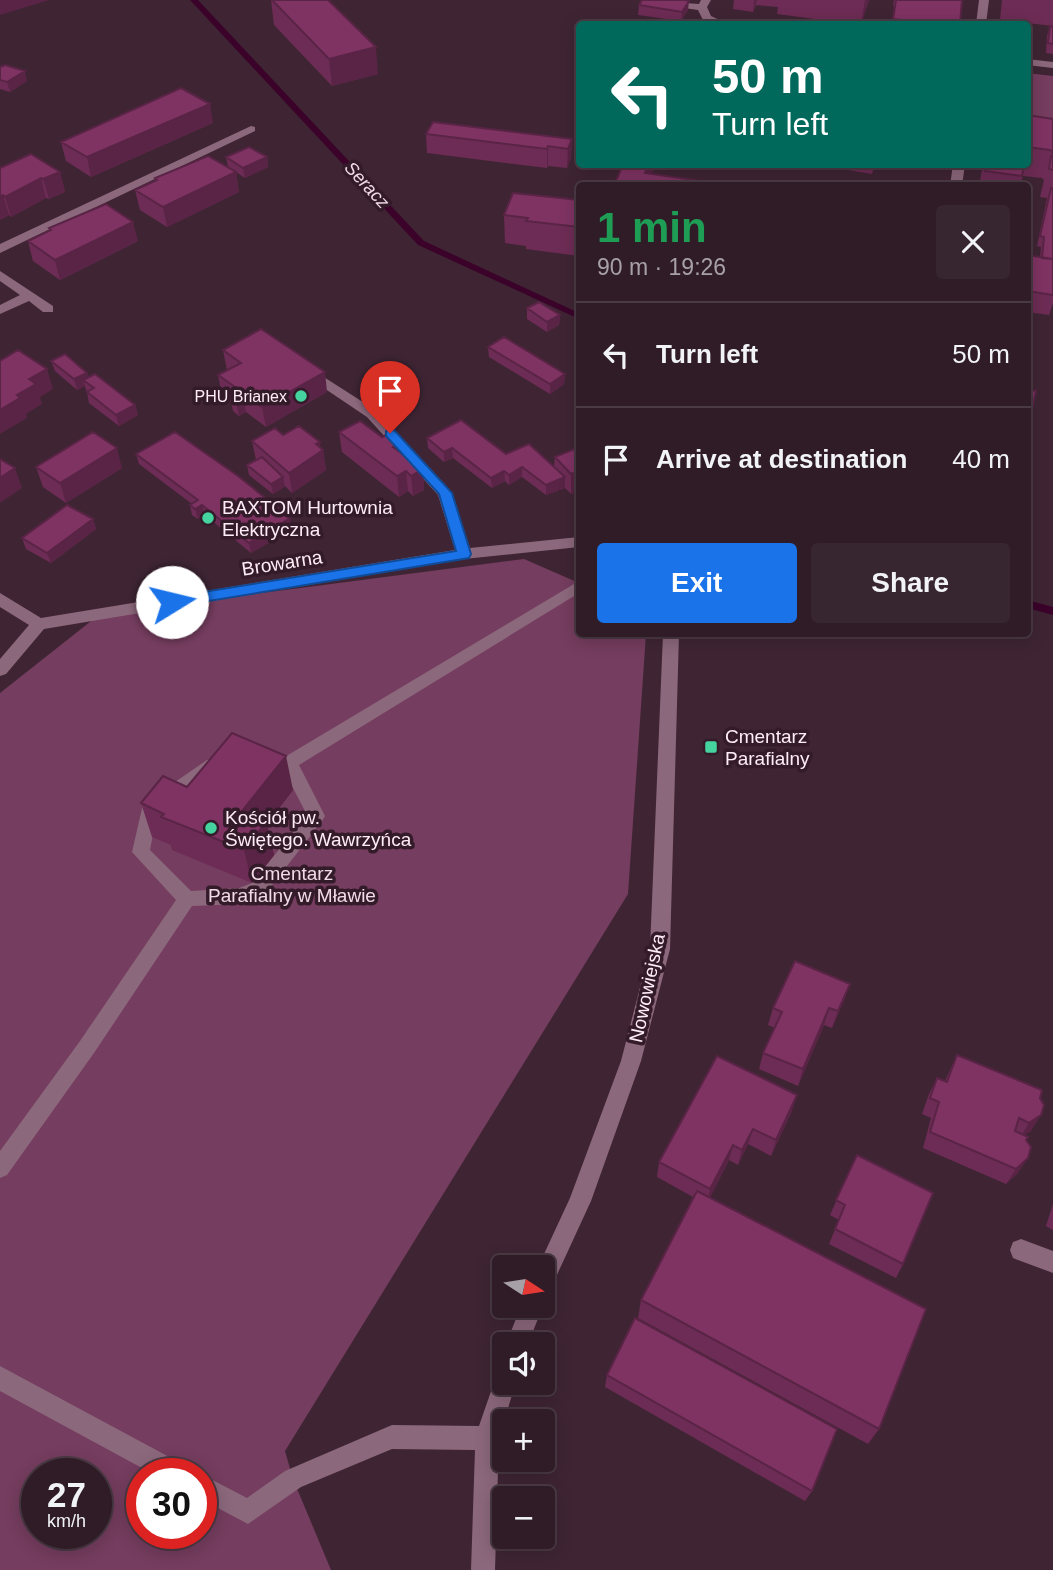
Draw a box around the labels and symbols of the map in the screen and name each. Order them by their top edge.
water label: Seracz [341,158,393,212]
pin [360,361,420,433]
place label: PHU Brianex [195,388,287,405]
marker: PHU Brianex [293,388,309,404]
place label: BAXTOM Hurtownia Elektryczna [222,497,393,540]
marker: BAXTOM Hurtownia Elektryczna [200,510,216,526]
street label: Browarna [240,546,324,580]
position arrow [135,565,209,639]
place label: Cmentarz Parafialny [725,726,810,769]
marker: Cmentarz Parafialny [703,739,719,755]
place label: Kościół pw. Świętego. Wawrzyńca [225,807,412,850]
marker: Kościół pw. Świętego. Wawrzyńca [203,820,219,836]
park label: Cmentarz Parafialny w Mławie [208,863,376,906]
street label: Nowowiejska [625,931,669,1044]
north arrow [492,1255,555,1318]
speed limit sign: 30 [126,1458,217,1549]

